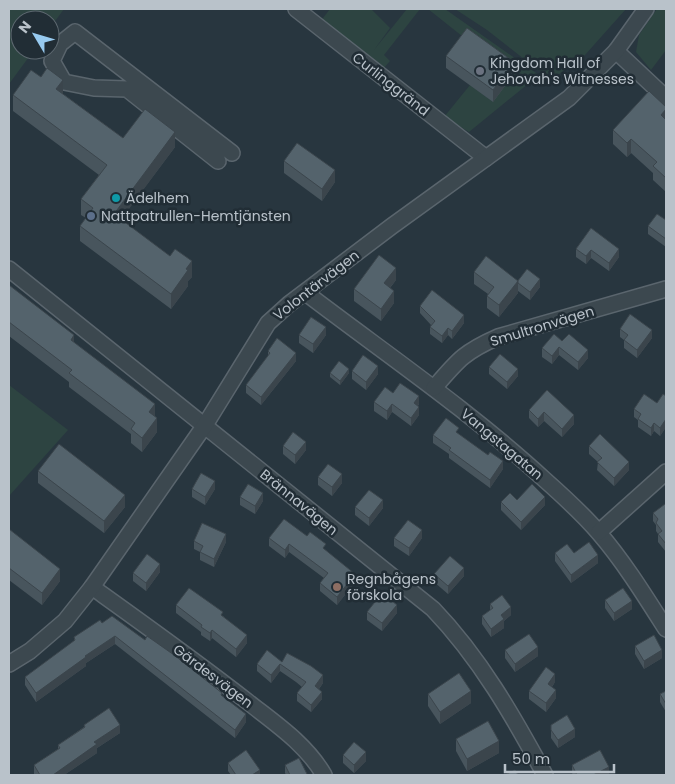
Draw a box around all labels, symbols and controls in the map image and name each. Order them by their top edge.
north arrow [10,10,60,60]
text: N [14,17,36,37]
street label: Curlinggränd [348,48,434,120]
place label: Kingdom Hall of Jehovah's Witnesses [490,53,634,89]
marker: Kingdom Hall of Jehovah's Witnesses [474,65,486,77]
place label: Ädelhem [126,188,189,208]
marker: Ädelhem [110,192,122,204]
place label: Nattpatrullen-Hemtjänsten [101,206,291,226]
marker: Nattpatrullen-Hemtjänsten [85,210,97,222]
street label: Volontärvägen [269,245,363,325]
street label: Smultronvägen [488,301,596,351]
street label: Vangstagatan [457,404,547,484]
street label: Brännavägen [256,464,342,540]
place label: Regnbågens förskola [347,569,436,605]
marker: Regnbågens förskola [331,581,343,593]
street label: Gärdesvägen [169,639,257,713]
scale bar [505,742,614,774]
text: 50 m [512,748,550,769]

